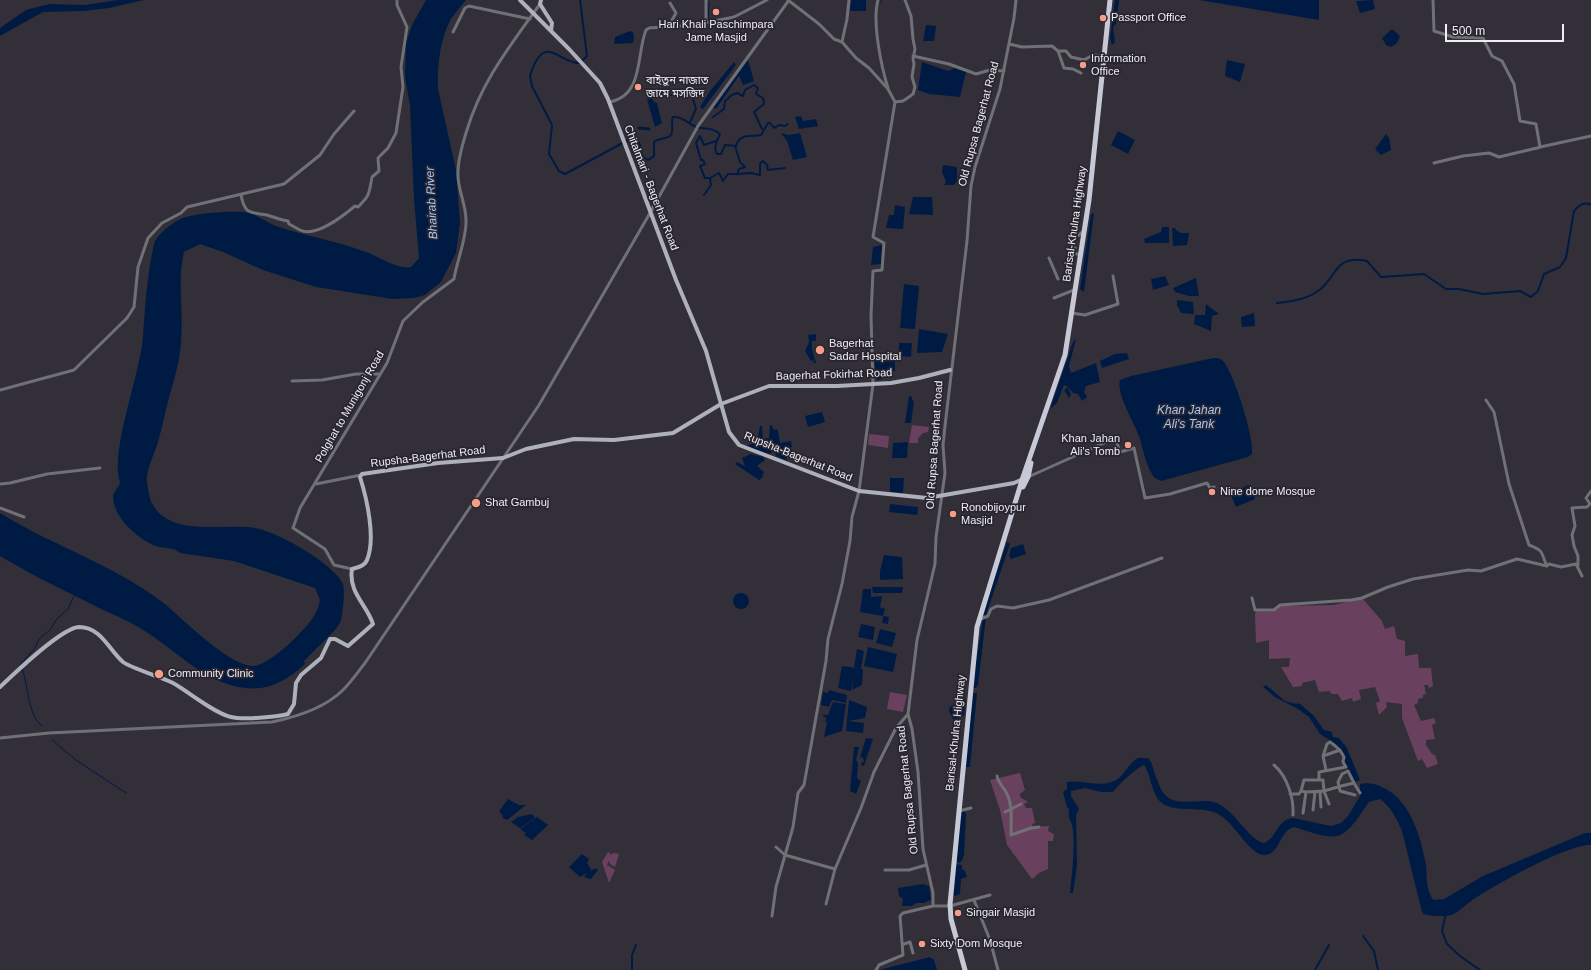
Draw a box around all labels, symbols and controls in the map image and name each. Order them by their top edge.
marker: Hari Khali Paschimpara Jame Masjid [711,7,721,17]
place label: Passport Office [1111,11,1186,25]
marker: Passport Office [1098,13,1108,23]
scale bar [1447,16,1566,42]
place label: Hari Khali Paschimpara Jame Masjid [659,18,773,44]
text: 500 m [1452,24,1485,38]
place label: Information Office [1091,52,1146,78]
street label: Old Rupsa Bagerhat Road [956,60,1002,188]
marker: Information Office [1078,60,1088,70]
place label: বাইতুন নাজাত জামে মসজিদ [646,74,709,100]
marker: বাইতুন নাজাত জামে মসজিদ [633,82,643,92]
street label: Chitalmari - Bagerhat Road [621,123,681,253]
street label: Barisal-Khulna Highway [1060,165,1090,283]
water label: Bhairab River [423,166,441,240]
place label: Bagerhat Sadar Hospital [829,337,901,363]
marker: Bagerhat Sadar Hospital [814,344,826,356]
street label: Polghat to Munigonj Road [313,349,387,465]
street label: Bagerhat Fokirhat Road [775,366,893,384]
street label: Old Rupsa Bagerhat Road [924,380,946,510]
water label: Khan Jahan Ali's Tank [1157,404,1221,432]
street label: Rupsha-Bagerhat Road [742,429,854,485]
place label: Khan Jahan Ali's Tomb [1061,432,1120,458]
marker: Khan Jahan Ali's Tomb [1123,440,1133,450]
street label: Rupsha-Bagerhat Road [370,443,486,471]
place label: Nine dome Mosque [1220,485,1315,499]
marker: Nine dome Mosque [1207,487,1217,497]
place label: Shat Gambuj [485,496,549,510]
marker: Shat Gambuj [470,497,482,509]
place label: Ronobijoypur Masjid [961,501,1026,527]
marker: Ronobijoypur Masjid [948,509,958,519]
place label: Community Clinic [168,667,254,681]
marker: Community Clinic [153,668,165,680]
street label: Barisal-Khulna Highway [943,674,969,792]
street label: Old Rupsa Bagerhat Road [895,725,921,855]
place label: Singair Masjid [966,906,1035,920]
marker: Singair Masjid [953,908,963,918]
place label: Sixty Dom Mosque [930,937,1022,951]
marker: Sixty Dom Mosque [917,939,927,949]

